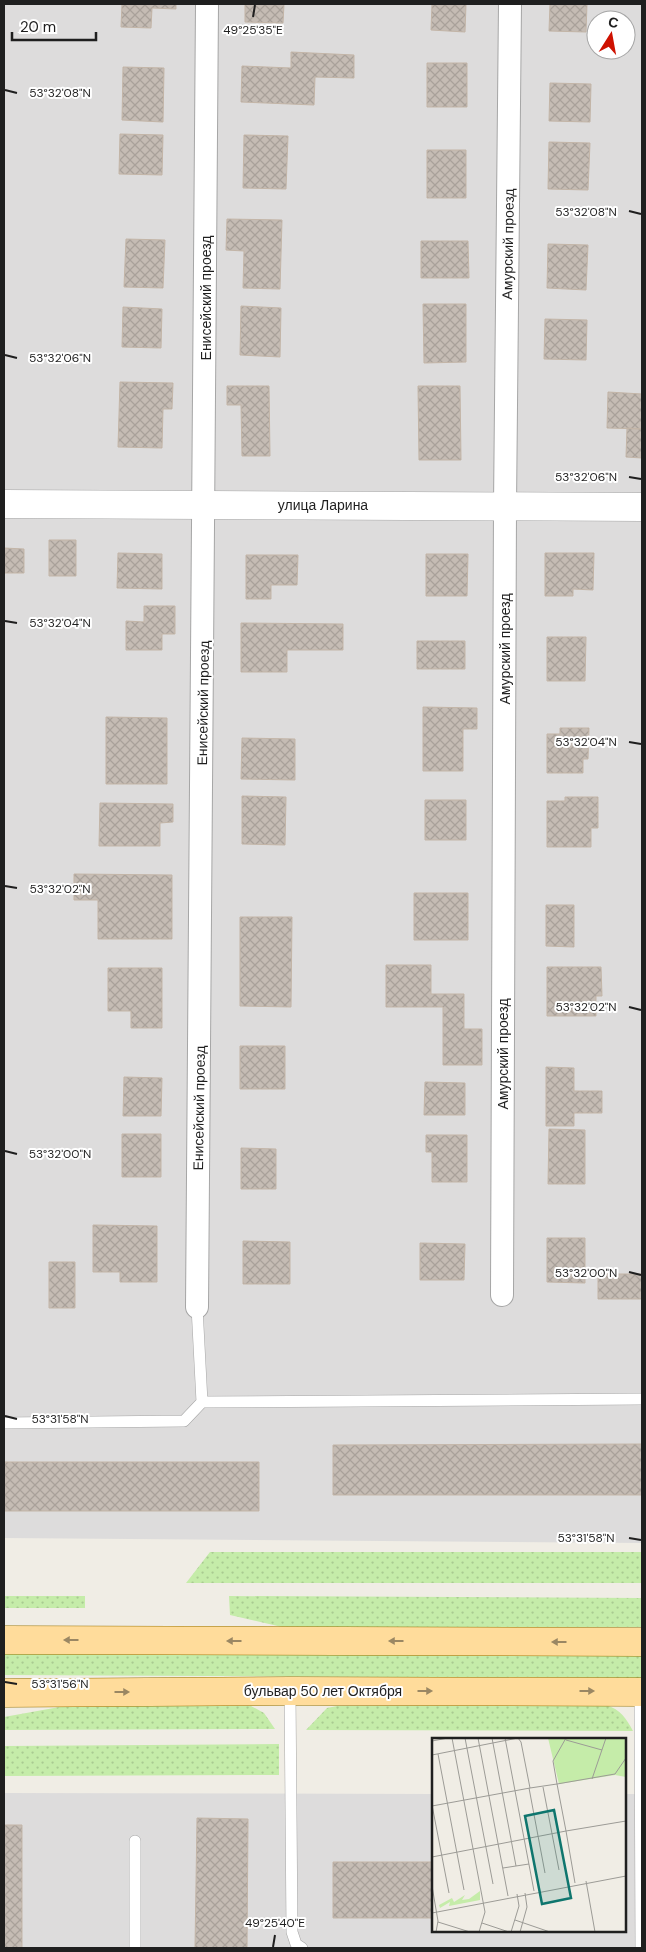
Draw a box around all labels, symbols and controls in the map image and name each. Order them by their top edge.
scale bar [12,10,96,42]
north arrow [586,10,636,60]
text: С [607,12,620,32]
text: 20 m [20,17,56,37]
text: 49°25'35"E [223,22,283,38]
text: 53°32'08"N [29,85,91,101]
street label: Амурский проезд [498,188,518,300]
text: 53°32'08"N [555,204,617,220]
street label: Енисейский проезд [197,236,215,360]
text: 53°32'06"N [29,350,91,366]
text: 53°32'06"N [555,469,617,485]
street label: улица Ларина [278,496,368,514]
street label: Амурский проезд [496,593,514,705]
text: 53°32'04"N [29,615,91,631]
street label: Енисейский проезд [193,640,213,766]
text: 53°32'04"N [555,734,617,750]
text: 53°32'02"N [29,881,91,897]
street label: Амурский проезд [494,998,512,1110]
text: 53°32'02"N [555,999,617,1015]
street label: Енисейский проезд [189,1045,209,1171]
text: 53°32'00"N [29,1146,91,1162]
text: 53°32'00"N [555,1265,617,1281]
text: 53°31'58"N [31,1411,89,1427]
text: 53°31'58"N [557,1530,615,1546]
one-way arrow [63,1636,79,1644]
one-way arrow [225,1637,241,1645]
one-way arrow [388,1637,404,1645]
one-way arrow [550,1638,566,1646]
text: 53°31'56"N [31,1676,89,1692]
street label: бульвар 50 лет Октября [244,1682,402,1700]
one-way arrow [417,1687,433,1695]
one-way arrow [580,1687,596,1695]
one-way arrow [115,1688,131,1696]
inset map [432,1738,626,1932]
text: 49°25'40"E [245,1915,305,1931]

